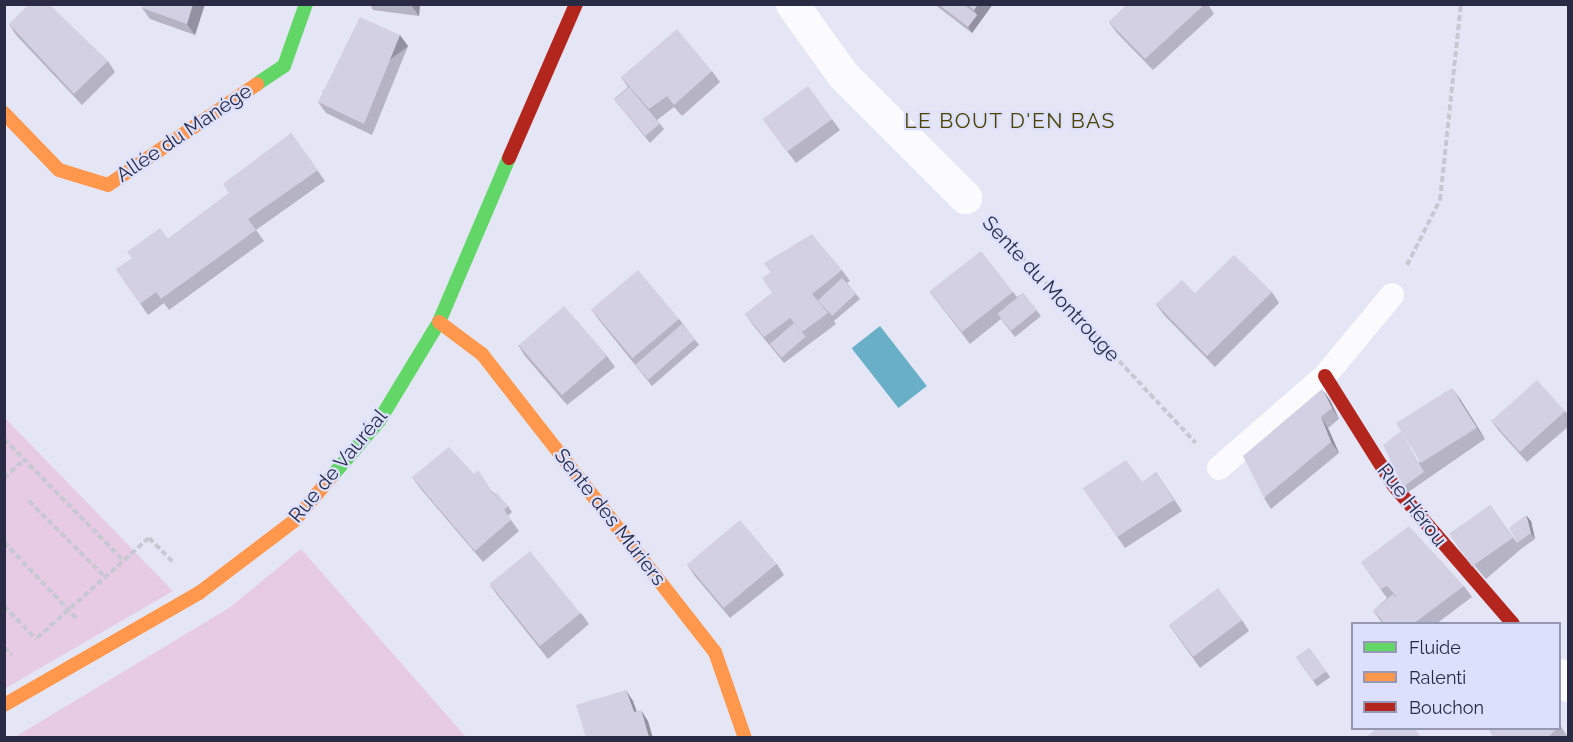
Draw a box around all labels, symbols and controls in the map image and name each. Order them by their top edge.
street label: Allée du Manége [112,79,256,187]
district label: LE BOUT D'EN BAS [904,108,1116,134]
street label: Sente du Montrouge [977,211,1125,367]
street label: Rue de Vauréal [283,404,393,528]
street label: Sente des Mûriers [549,444,671,590]
street label: Rue Hérou [1372,459,1452,551]
legend [1351,622,1561,730]
text: Fluide [1409,637,1461,658]
text: Ralenti [1409,667,1466,688]
text: Bouchon [1409,697,1484,718]

